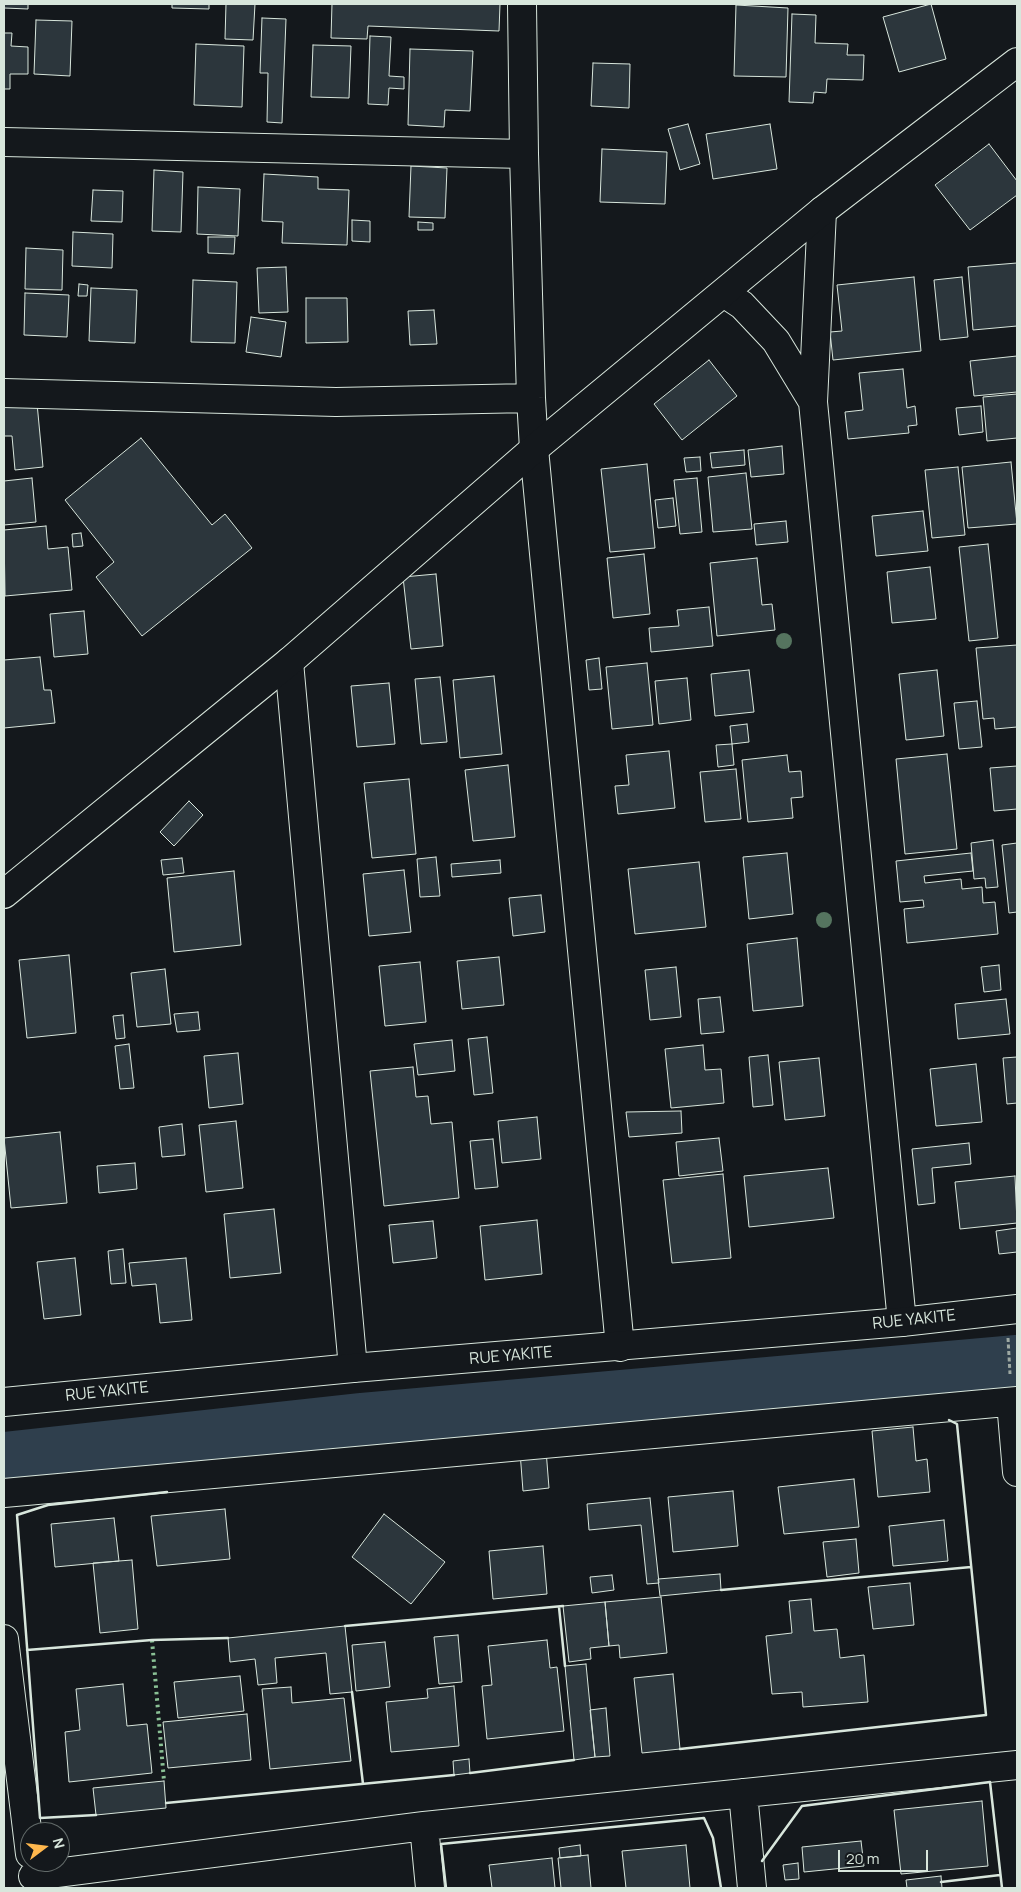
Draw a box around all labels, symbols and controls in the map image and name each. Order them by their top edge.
street label: RUE YAKITE [872,1306,956,1334]
street label: RUE YAKITE [469,1343,553,1369]
street label: RUE YAKITE [65,1378,149,1406]
north arrow [20,1822,70,1872]
text: N [49,1836,69,1851]
scale bar [841,1840,931,1872]
text: 20 m [846,1848,879,1869]

